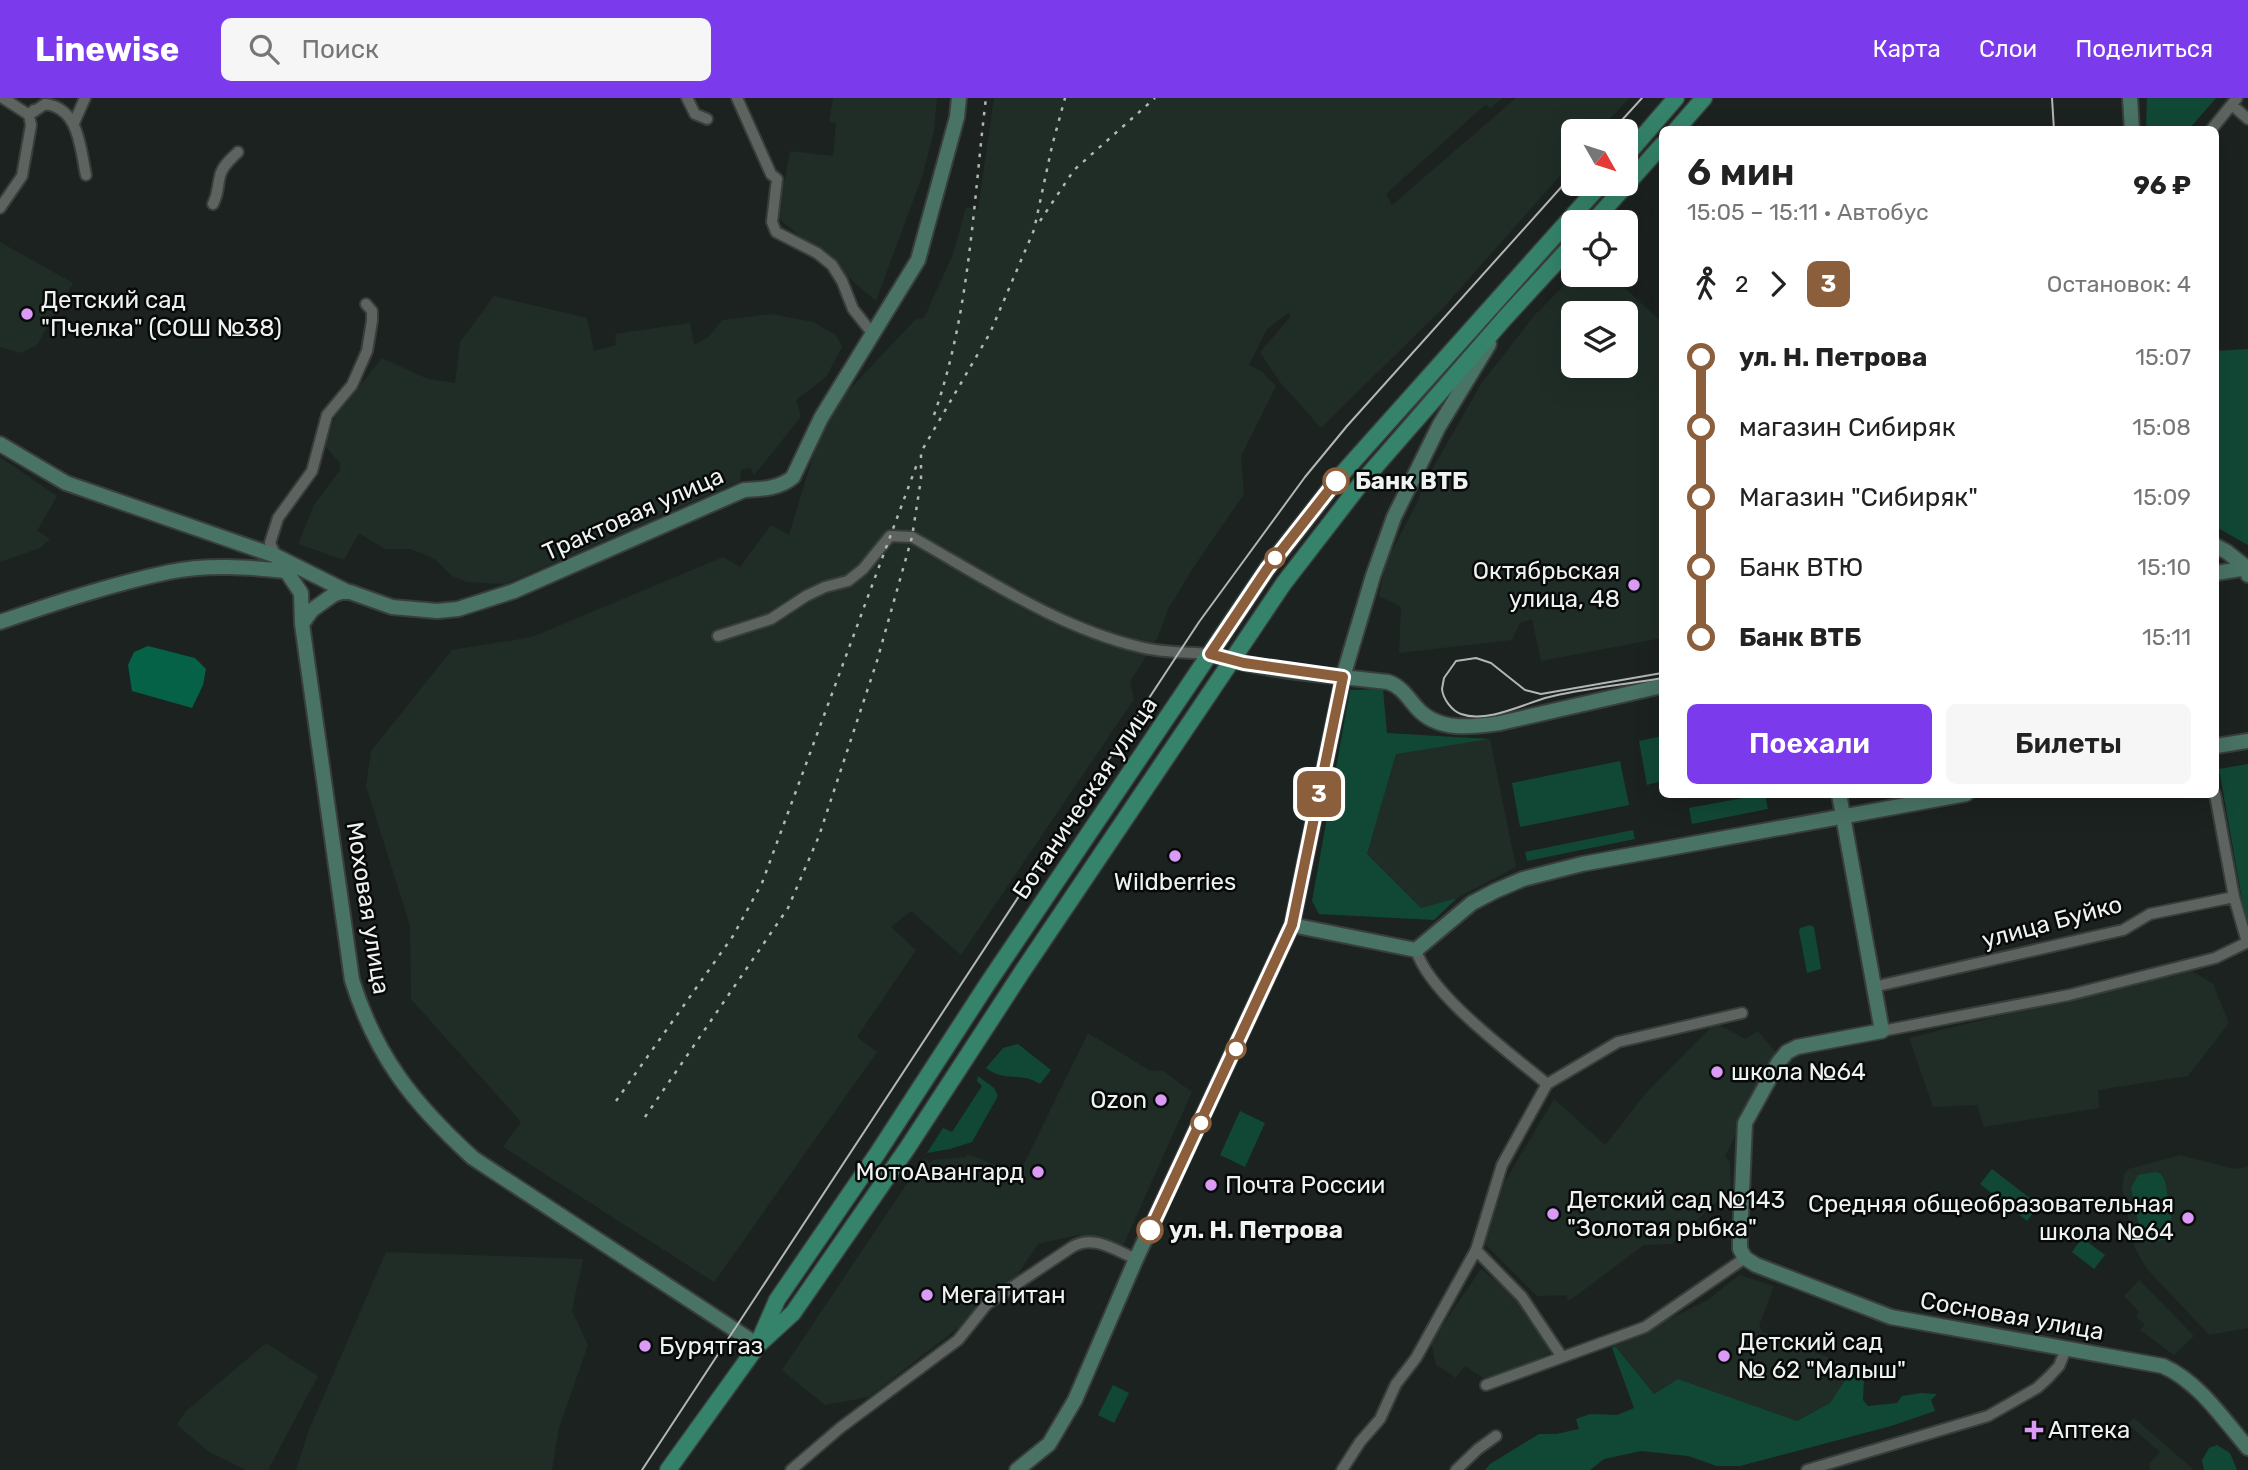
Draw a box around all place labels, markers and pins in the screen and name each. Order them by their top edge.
place label: Детский сад "Пчелка" (СОШ №38) [41,286,282,342]
marker: Детский сад "Пчелка" (СОШ №38) [19,306,35,322]
place label: Банк ВТБ [1355,467,1468,495]
marker: Банк ВТБ [1323,468,1349,494]
unlabelled marker [1265,548,1285,568]
place label: Октябрьская улица, 48 [1473,557,1620,613]
marker: Октябрьская улица, 48 [1626,577,1642,593]
marker: Wildberries [1167,848,1183,864]
place label: Wildberries [1114,868,1236,896]
unlabelled marker [1226,1039,1246,1059]
place label: школа №64 [1731,1058,1866,1086]
marker: школа №64 [1709,1064,1725,1080]
place label: Ozon [1090,1086,1147,1114]
marker: Ozon [1153,1092,1169,1108]
unlabelled marker [1191,1113,1211,1133]
place label: МотоАвангард [855,1158,1024,1186]
marker: МотоАвангард [1030,1164,1046,1180]
place label: Почта России [1225,1171,1385,1199]
marker: Почта России [1203,1177,1219,1193]
place label: Детский сад №143 "Золотая рыбка" [1567,1186,1785,1242]
place label: Средняя общеобразовательная школа №64 [1808,1190,2174,1246]
marker: Детский сад №143 "Золотая рыбка" [1545,1206,1561,1222]
marker: Средняя общеобразовательная школа №64 [2180,1210,2196,1226]
place label: ул. Н. Петрова [1169,1216,1343,1244]
marker: ул. Н. Петрова [1137,1217,1163,1243]
place label: МегаТитан [941,1281,1066,1309]
marker: МегаТитан [919,1287,935,1303]
place label: Детский сад № 62 "Малыш" [1738,1328,1906,1384]
place label: Бурятгаз [659,1332,763,1360]
marker: Бурятгаз [637,1338,653,1354]
marker: Детский сад № 62 "Малыш" [1716,1348,1732,1364]
place label: Аптека [2048,1416,2130,1444]
marker: Аптека [2026,1422,2042,1438]

